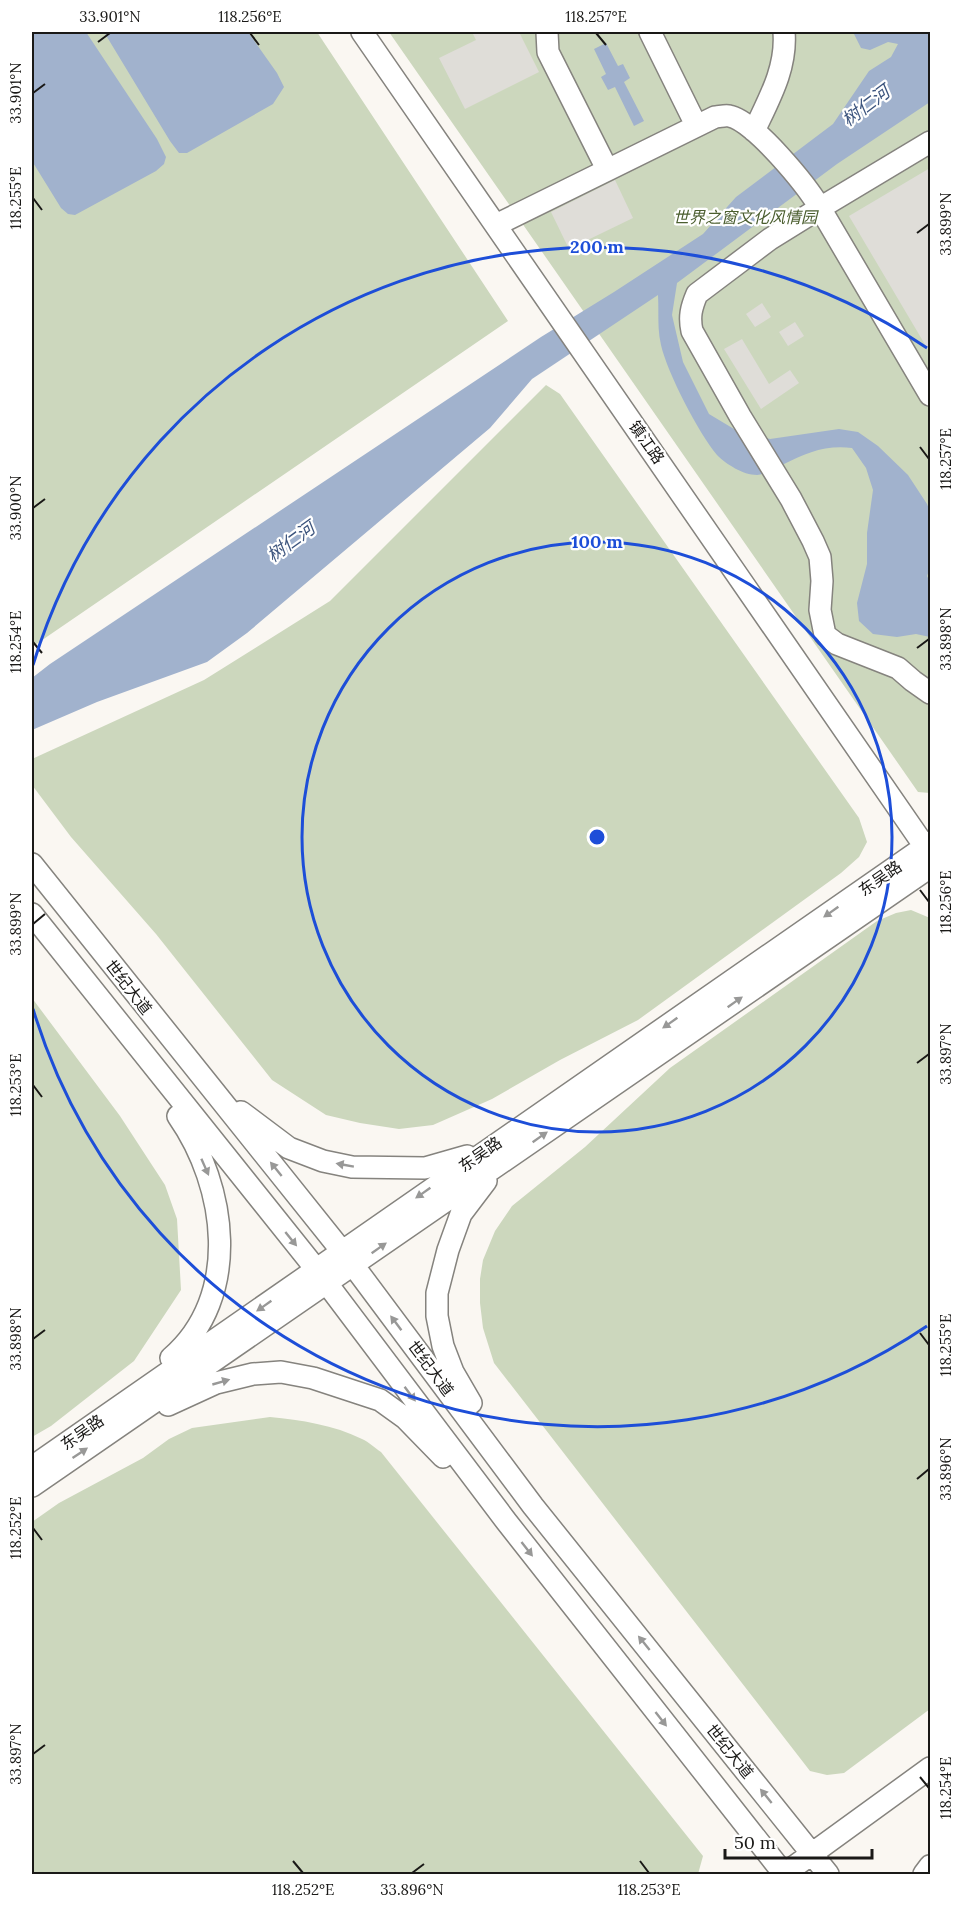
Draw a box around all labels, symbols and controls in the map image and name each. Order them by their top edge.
text: 33.901°N [79,7,141,26]
text: 118.256°E [218,7,282,26]
text: 118.257°E [565,7,627,26]
text: 33.901°N [6,62,25,124]
water label: 树仁河 [837,78,897,131]
text: 118.255°E [6,167,25,229]
text: 33.899°N [936,192,955,256]
park label: 世界之窗文化风情园 [673,207,819,227]
text: 200 m [570,235,624,258]
street label: 镇江路 [625,417,669,467]
text: 118.257°E [936,428,955,490]
text: 33.900°N [6,475,25,541]
water label: 树仁河 [262,515,322,567]
text: 100 m [571,530,623,553]
text: 33.898°N [936,607,955,671]
text: 118.254°E [6,611,25,673]
centre of rings [587,827,607,847]
street label: 东吴路 [855,856,905,900]
text: 118.256°E [936,870,955,934]
text: 33.899°N [6,892,25,956]
one-way arrow [823,906,839,918]
street label: 世纪大道 [101,956,157,1018]
one-way arrow [726,996,742,1008]
one-way arrow [662,1017,678,1028]
text: 33.897°N [936,1023,955,1085]
text: 118.253°E [6,1053,25,1117]
one-way arrow [531,1131,547,1143]
street label: 东吴路 [455,1132,505,1176]
one-way arrow [200,1158,210,1176]
one-way arrow [335,1160,354,1169]
one-way arrow [270,1162,282,1177]
one-way arrow [415,1187,431,1198]
one-way arrow [285,1231,298,1247]
one-way arrow [371,1243,387,1254]
one-way arrow [256,1300,272,1312]
text: 33.898°N [6,1307,25,1371]
text: 118.255°E [936,1314,955,1376]
one-way arrow [391,1315,403,1330]
street label: 世纪大道 [404,1336,458,1400]
one-way arrow [212,1377,230,1387]
one-way arrow [403,1386,415,1401]
street label: 东吴路 [57,1410,107,1454]
text: 33.896°N [936,1437,955,1501]
one-way arrow [71,1447,87,1459]
text: 118.252°E [6,1497,25,1559]
one-way arrow [521,1541,534,1557]
one-way arrow [638,1636,650,1651]
one-way arrow [654,1711,667,1727]
street label: 世纪大道 [702,1720,758,1782]
text: 33.897°N [6,1723,25,1785]
text: 118.254°E [936,1757,955,1819]
one-way arrow [760,1788,772,1803]
scale bar [725,1822,872,1860]
text: 50 m [734,1831,776,1854]
text: 118.252°E [272,1880,334,1899]
text: 33.896°N [380,1880,444,1899]
text: 118.253°E [617,1880,681,1899]

